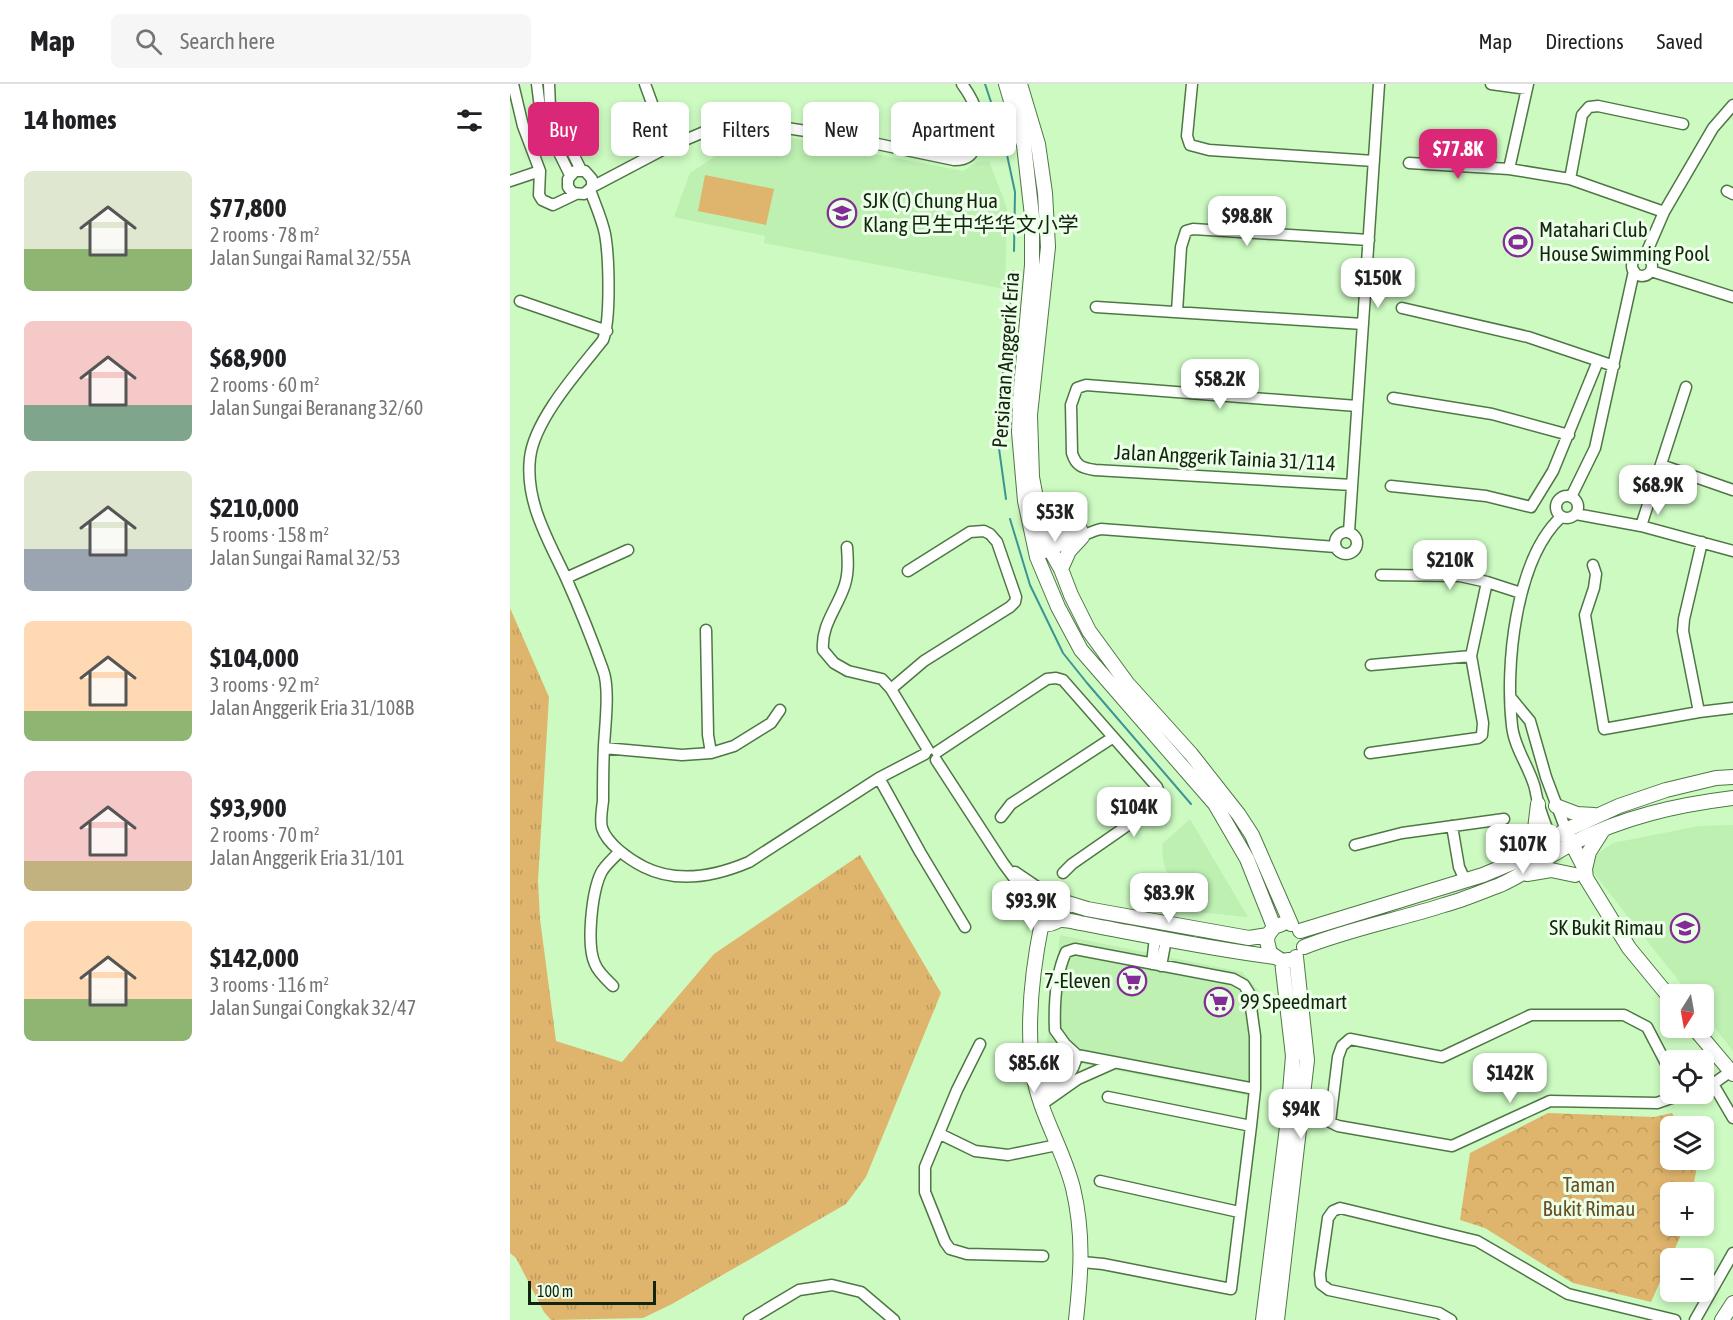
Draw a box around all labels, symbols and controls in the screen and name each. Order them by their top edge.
search box [111,14,531,68]
text: Map [30,25,75,57]
icon: search [132,25,165,58]
text: Search here [180,28,275,54]
text: Map [1478,29,1512,53]
text: Directions [1545,29,1624,53]
text: Saved [1657,29,1703,53]
chip: Buy [528,102,599,156]
chip: Rent [611,102,689,156]
chip: Filters [701,102,791,156]
chip: New [803,102,879,156]
chip: Apartment [891,102,1016,156]
icon: filters [453,104,486,137]
text: 14 homes [24,105,117,135]
pin: $77.8K [1409,129,1507,180]
text: $77.8K [1433,137,1483,160]
place label: SJK (C) Chung Hua Klang 巴生中华华文小学 [863,188,1079,236]
text: $77,800 [210,193,287,223]
icon: home [72,195,144,267]
pin: $98.8K [1198,196,1296,247]
school or university icon: SJK (C) Chung Hua Klang 巴生中华华文小学 [826,197,858,229]
text: $98.8K [1222,204,1272,227]
place label: Matahari Club House Swimming Pool [1539,217,1710,265]
text: 2 rooms · 78 m² [210,223,320,246]
sports icon: Matahari Club House Swimming Pool [1502,226,1534,258]
text: Jalan Sungai Ramal 32/55A [210,246,411,269]
pin: $150K [1336,258,1420,309]
text: $150K [1355,266,1401,289]
street label: Persiaran Anggerik Eria [987,271,1023,449]
text: $68,900 [210,343,287,373]
icon: home [72,345,144,417]
pin: $58.2K [1171,359,1269,410]
text: $58.2K [1195,367,1245,390]
text: 2 rooms · 60 m² [210,373,320,396]
text: Jalan Sungai Beranang 32/60 [210,396,423,419]
street label: Jalan Anggerik Tainia 31/114 [1114,439,1337,475]
pin: $68.9K [1609,465,1707,516]
text: $68.9K [1633,473,1683,496]
pin: $53K [1019,492,1091,543]
text: $210,000 [210,493,299,523]
icon: home [72,495,144,567]
text: $53K [1037,500,1074,523]
text: 5 rooms · 158 m² [210,523,329,546]
pin: $210K [1408,540,1492,591]
text: Jalan Sungai Ramal 32/53 [210,546,401,569]
text: $210K [1427,548,1473,571]
text: $104,000 [210,643,299,673]
icon: home [72,645,144,717]
text: 3 rooms · 92 m² [210,673,320,696]
text: Jalan Anggerik Eria 31/108B [210,696,414,719]
pin: $104K [1092,787,1176,838]
text: $93,900 [210,793,287,823]
icon: home [72,795,144,867]
text: $104K [1111,795,1157,818]
text: 2 rooms · 70 m² [210,823,320,846]
pin: $107K [1481,824,1565,875]
text: $107K [1500,832,1546,855]
text: Jalan Anggerik Eria 31/101 [210,846,405,869]
pin: $83.9K [1120,873,1218,924]
pin: $93.9K [982,881,1080,932]
text: $83.9K [1144,881,1194,904]
text: $93.9K [1006,889,1056,912]
school or university icon: SK Bukit Rimau [1669,912,1701,944]
place label: SK Bukit Rimau [1549,915,1664,939]
text: $142,000 [210,943,299,973]
icon: home [72,945,144,1017]
supermarket icon: 7-Eleven [1116,965,1148,997]
place label: 7-Eleven [1044,968,1111,992]
text: 3 rooms · 116 m² [210,973,329,996]
north arrow [1660,984,1714,1038]
map controls [1660,984,1714,1302]
supermarket icon: 99 Speedmart [1203,986,1235,1018]
place label: 99 Speedmart [1240,989,1347,1013]
text: Jalan Sungai Congkak 32/47 [210,996,416,1019]
pin: $85.6K [985,1043,1083,1094]
button: locate [1660,1050,1714,1104]
text: $85.6K [1009,1051,1059,1074]
pin: $142K [1468,1053,1552,1104]
text: $142K [1487,1061,1533,1084]
pin: $94K [1265,1089,1337,1140]
text: $94K [1283,1097,1320,1120]
button: layers [1660,1116,1714,1170]
park label: Taman Bukit Rimau [1543,1172,1635,1220]
button: + [1660,1182,1714,1236]
button: − [1660,1248,1714,1302]
scale bar [528,1278,656,1306]
text: 100 m [537,1282,573,1300]

